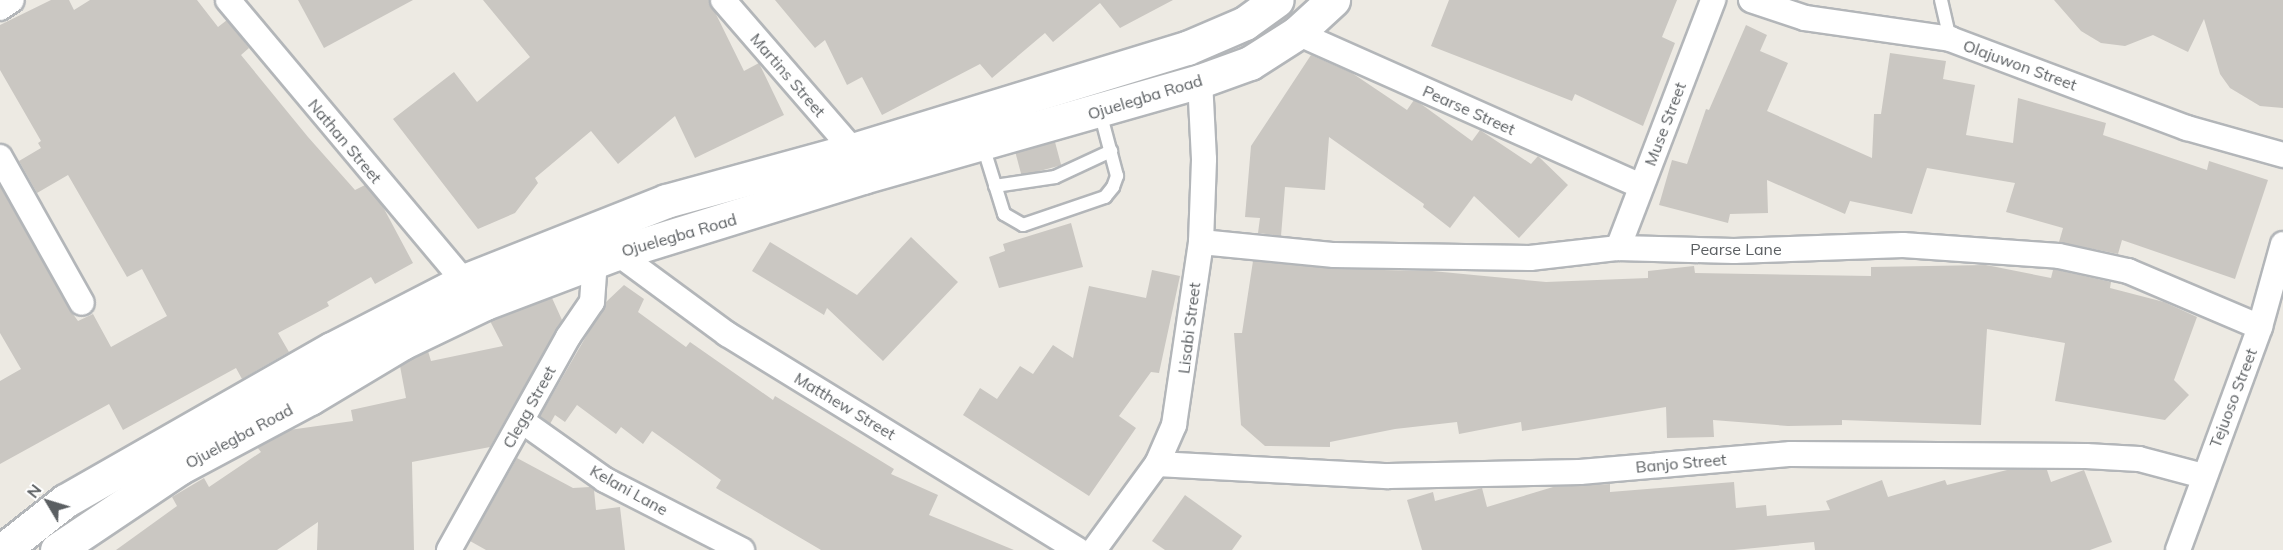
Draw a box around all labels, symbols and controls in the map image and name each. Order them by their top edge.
street label: Martins Street [746,29,830,121]
street label: Olajuwon Street [1961,36,2079,94]
street label: Ojuelegba Road [1085,70,1205,124]
street label: Muse Street [1640,79,1690,169]
street label: Pearse Street [1420,81,1518,139]
street label: Nathan Street [304,95,386,187]
street label: Ojuelegba Road [619,209,739,261]
street label: Pearse Lane [1690,239,1782,259]
street label: Lisabi Street [1174,281,1204,375]
street label: Tejuoso Street [2205,346,2261,450]
street label: Clegg Street [499,362,559,452]
street label: Matthew Street [791,368,899,444]
street label: Ojuelegba Road [182,400,296,472]
street label: Banjo Street [1635,449,1727,477]
street label: Kelani Lane [587,461,671,519]
north arrow [18,472,78,532]
text: N [22,480,45,502]

